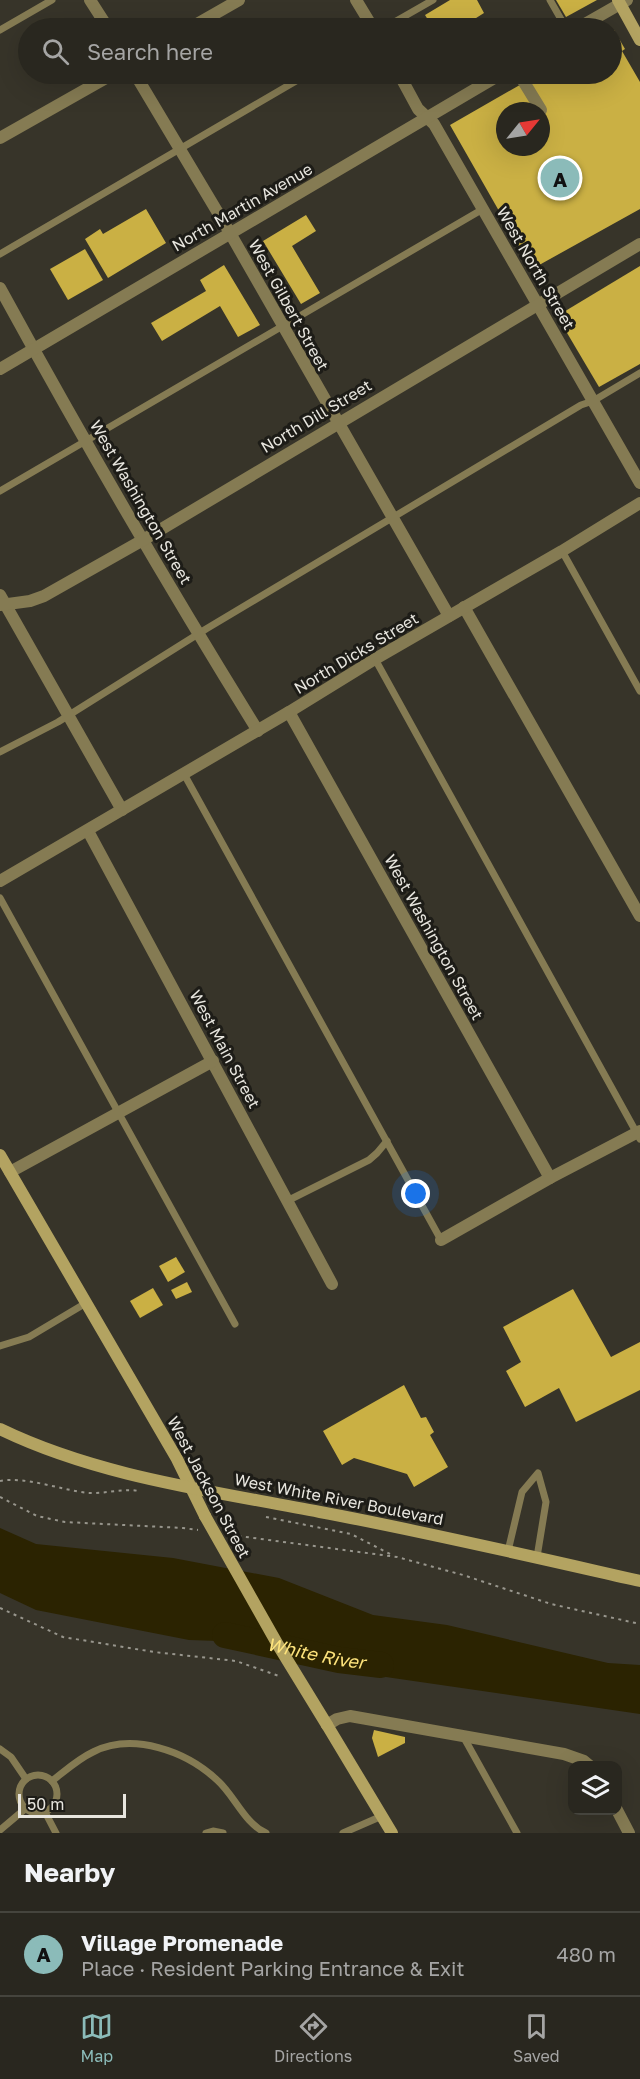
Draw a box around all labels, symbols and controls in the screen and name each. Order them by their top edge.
search box [18,18,622,84]
icon: search [39,35,72,68]
text: Search here [87,38,213,65]
north arrow [496,102,550,156]
pin: A [540,156,580,201]
street label: North Martin Avenue [168,159,316,255]
street label: West North Street [493,203,579,333]
street label: West Gilbert Street [245,236,333,374]
street label: North Dill Street [257,375,375,457]
street label: West Washington Street [86,416,196,588]
street label: North Dicks Street [290,608,422,698]
street label: West Washington Street [380,851,488,1023]
street label: West Main Street [185,986,265,1112]
your location [401,1179,430,1208]
street label: West Jackson Street [163,1413,255,1561]
street label: West White River Boulevard [233,1469,445,1529]
water label: White River [265,1633,369,1673]
map controls [568,1761,622,1815]
button: layers [568,1761,622,1815]
scale bar [18,1791,126,1818]
text: 50 m [27,1794,64,1814]
text: Nearby [24,1857,115,1888]
text: Village Promenade [81,1929,283,1956]
text: A [36,1942,51,1966]
text: 480 m [557,1942,616,1966]
text: Place · Resident Parking Entrance & Exit [81,1956,464,1980]
tab: Map [80,2010,113,2066]
tab: Directions [274,2010,352,2066]
tab: Saved [513,2010,560,2066]

